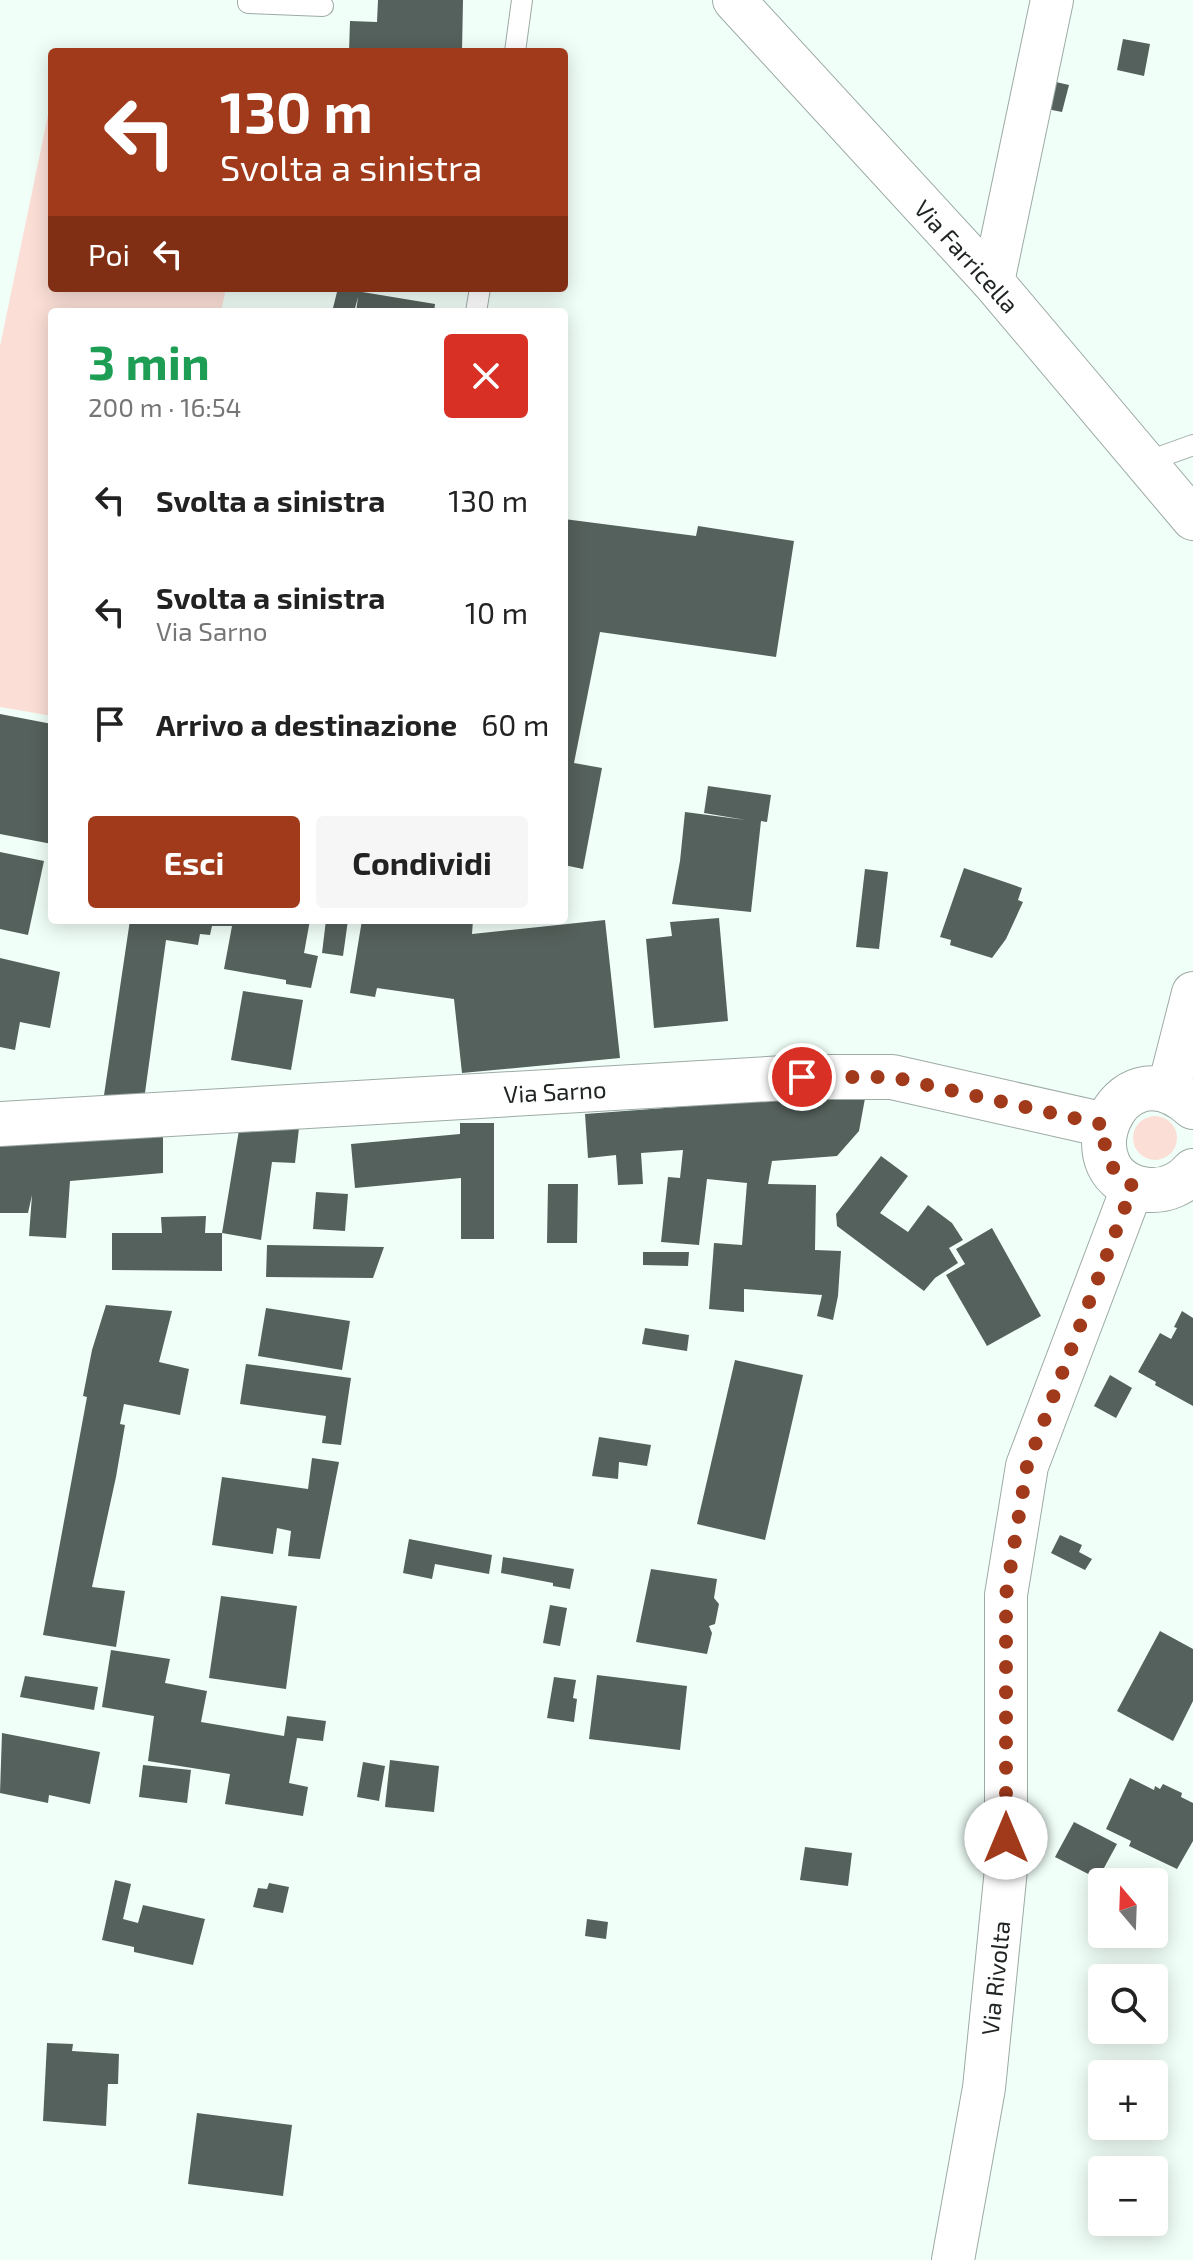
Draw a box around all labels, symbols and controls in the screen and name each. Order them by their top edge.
text: 130 m [220,77,373,144]
icon: left [88,80,192,184]
text: Svolta a sinistra [220,145,482,188]
street label: Via Farricella [909,194,1025,318]
icon: left [146,232,190,276]
text: Poi [88,236,130,272]
text: 3 min [88,332,210,390]
button: close [444,334,528,418]
text: 200 m · 16:54 [88,391,242,422]
icon: left [88,478,132,522]
text: Svolta a sinistra [156,482,385,518]
text: 130 m [448,482,528,518]
text: Svolta a sinistra [156,579,385,615]
icon: left [88,590,132,634]
text: 10 m [465,594,528,630]
text: Via Sarno [156,615,268,646]
icon: arrive [88,702,132,746]
text: Arrivo a destinazione [156,706,457,742]
text: 60 m [481,706,549,742]
button: Esci [88,816,300,908]
button: Condividi [316,816,528,908]
pin [768,1043,836,1111]
icon: arrive [780,1055,824,1099]
street label: Via Sarno [503,1074,607,1108]
position arrow [964,1796,1048,1880]
north arrow [1088,1868,1168,1948]
map controls [1088,1868,1168,2236]
street label: Via Rivolta [975,1919,1015,2037]
button: search [1088,1964,1168,2044]
button: + [1088,2060,1168,2140]
button: − [1088,2156,1168,2236]

